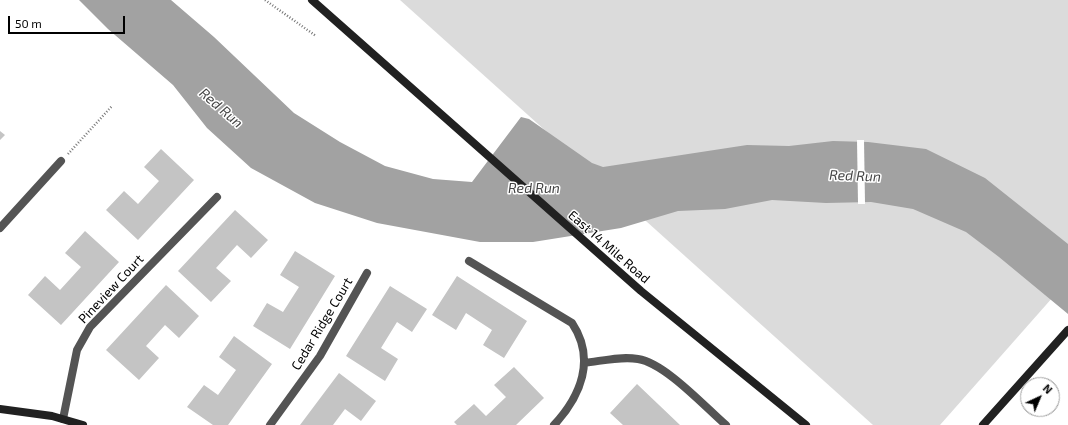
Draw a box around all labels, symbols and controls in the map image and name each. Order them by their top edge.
scale bar [10,8,127,34]
text: 50 m [15,16,42,30]
water label: Red Run [196,85,246,131]
water label: Red Run [829,167,881,185]
water label: Red Run [508,180,560,196]
street label: East 14 Mile Road [565,207,653,287]
street label: Pineview Court [75,251,147,327]
street label: Cedar Ridge Court [288,275,356,373]
north arrow [1020,377,1060,417]
text: N [1041,381,1055,396]

